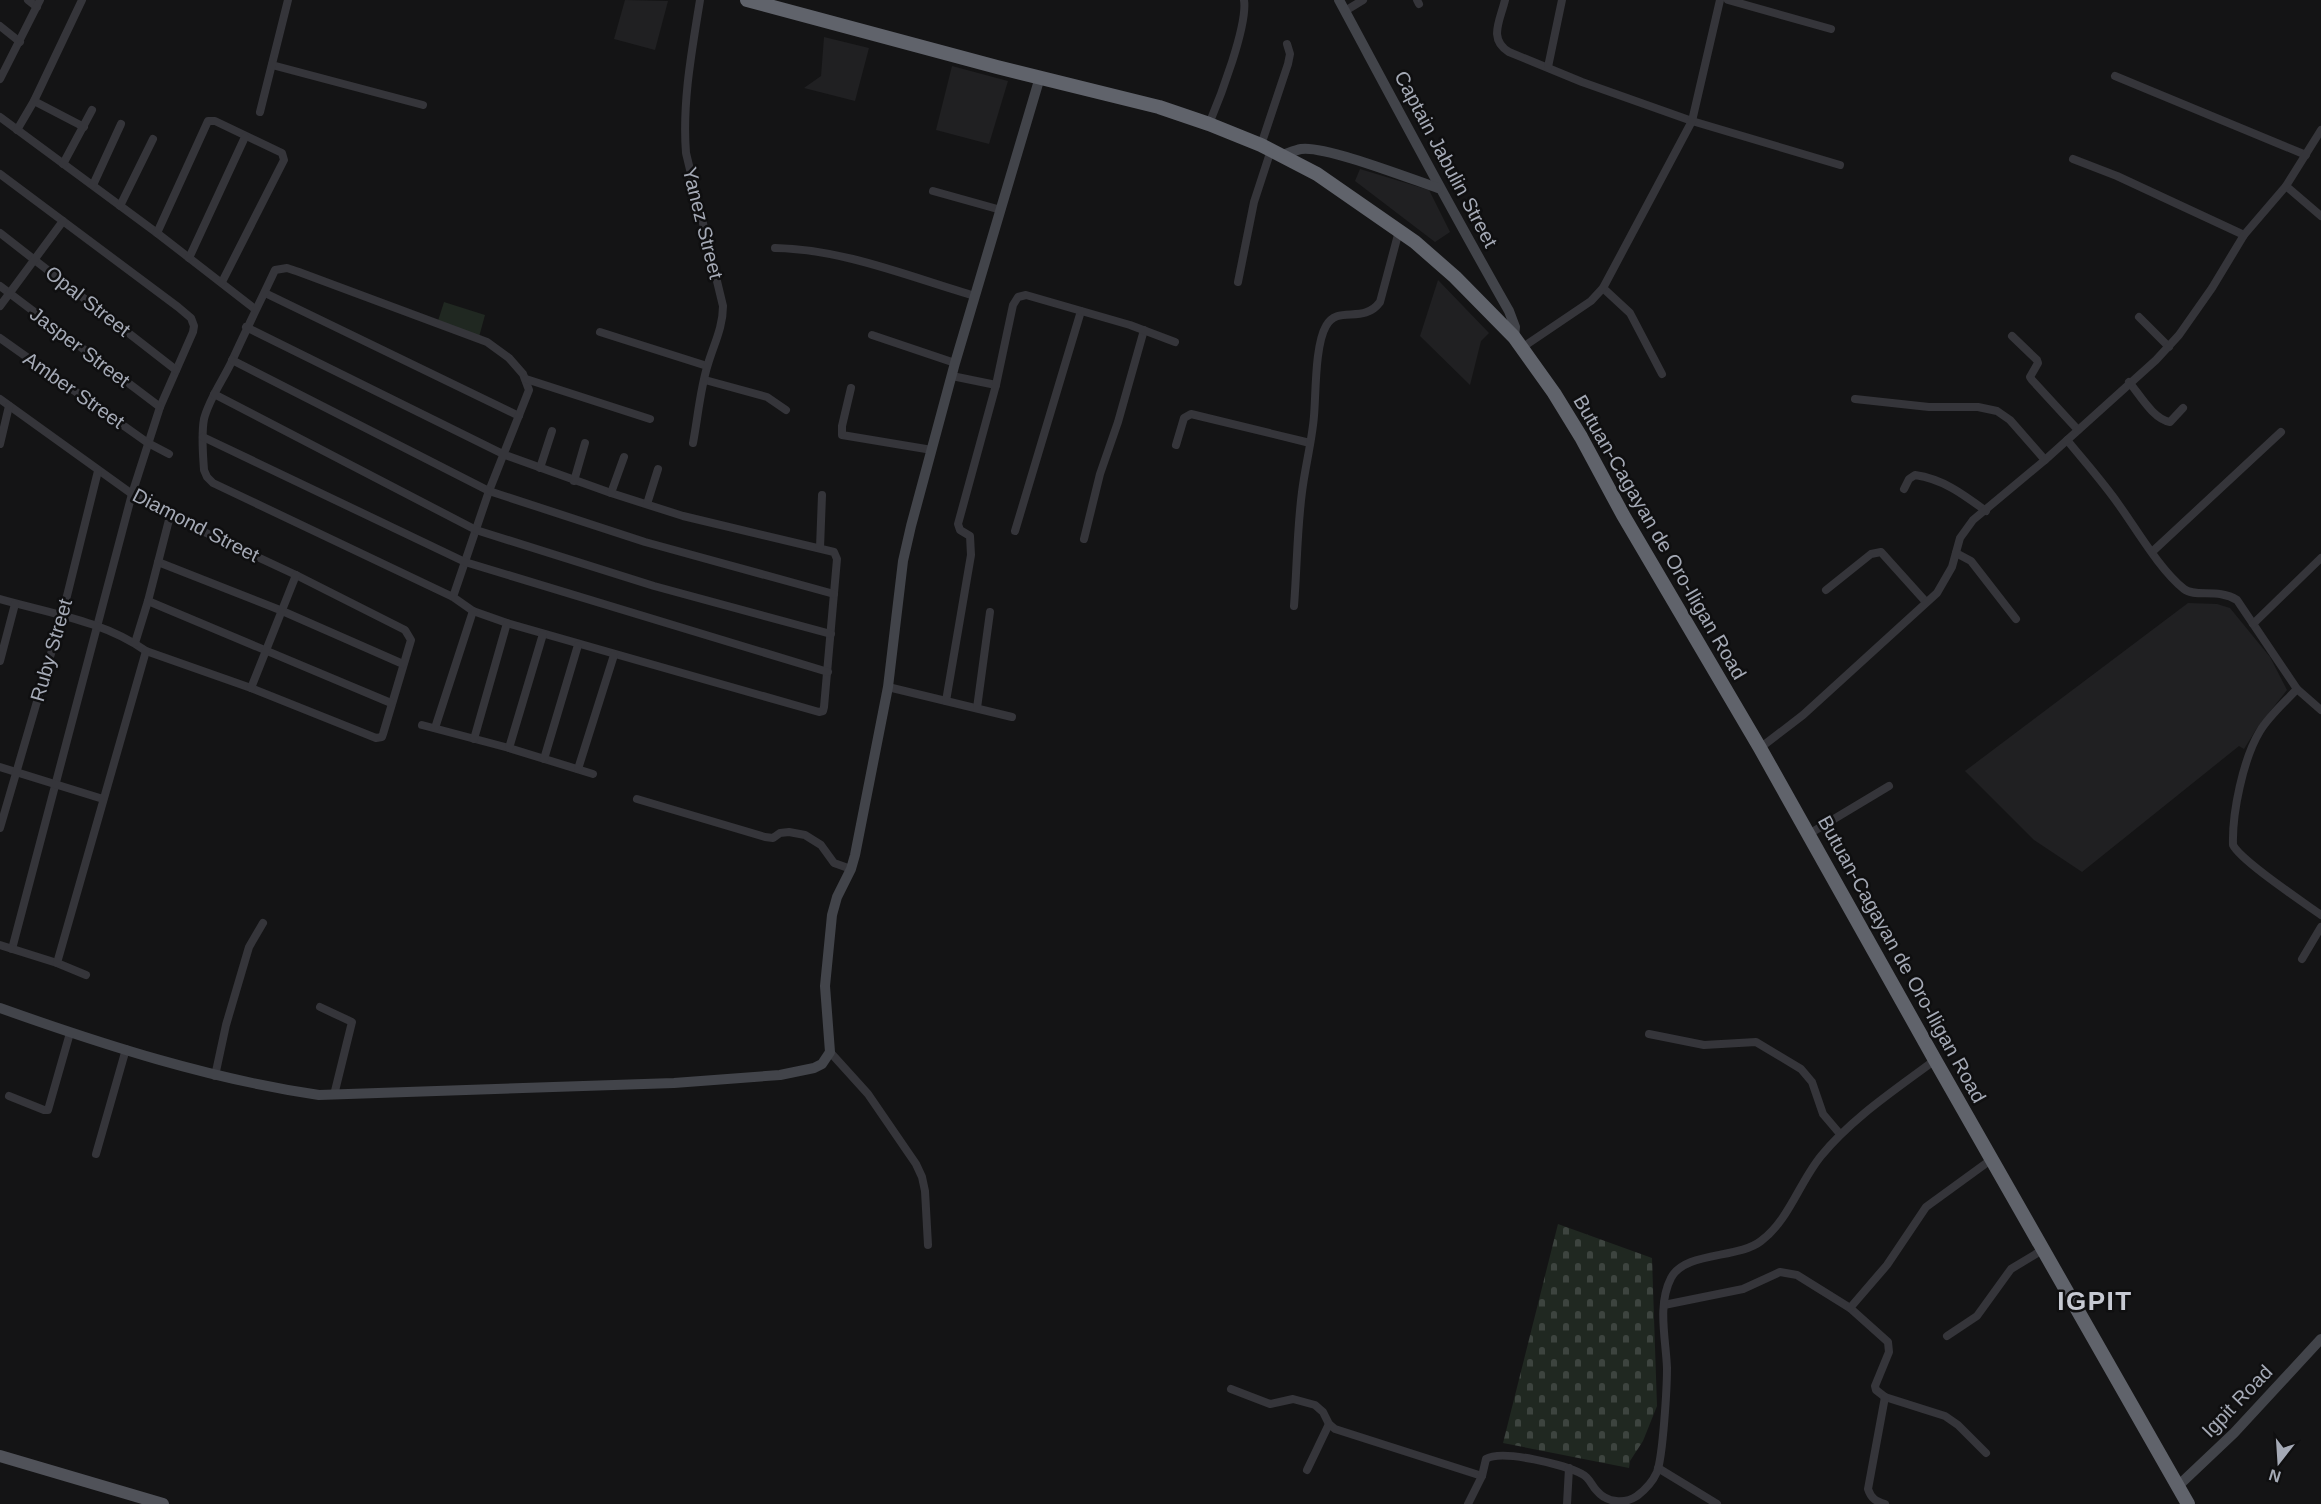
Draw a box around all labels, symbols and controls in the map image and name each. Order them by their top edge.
street label: Captain Jabulin Street [1390,67,1502,251]
street label: Yanez Street [679,165,728,281]
street label: Opal Street [41,261,135,341]
street label: Jasper Street [26,302,134,392]
street label: Amber Street [19,347,129,433]
street label: Butuan-Cagayan de Oro-Iligan Road [1569,391,1751,683]
street label: Diamond Street [129,484,263,567]
street label: Ruby Street [26,596,76,704]
street label: Butuan-Cagayan de Oro-Iligan Road [1814,812,1990,1106]
district label: IGPIT [2057,1286,2133,1316]
street label: Igpit Road [2197,1361,2277,1441]
north arrow [2249,1432,2309,1492]
text: N [2267,1466,2283,1486]

